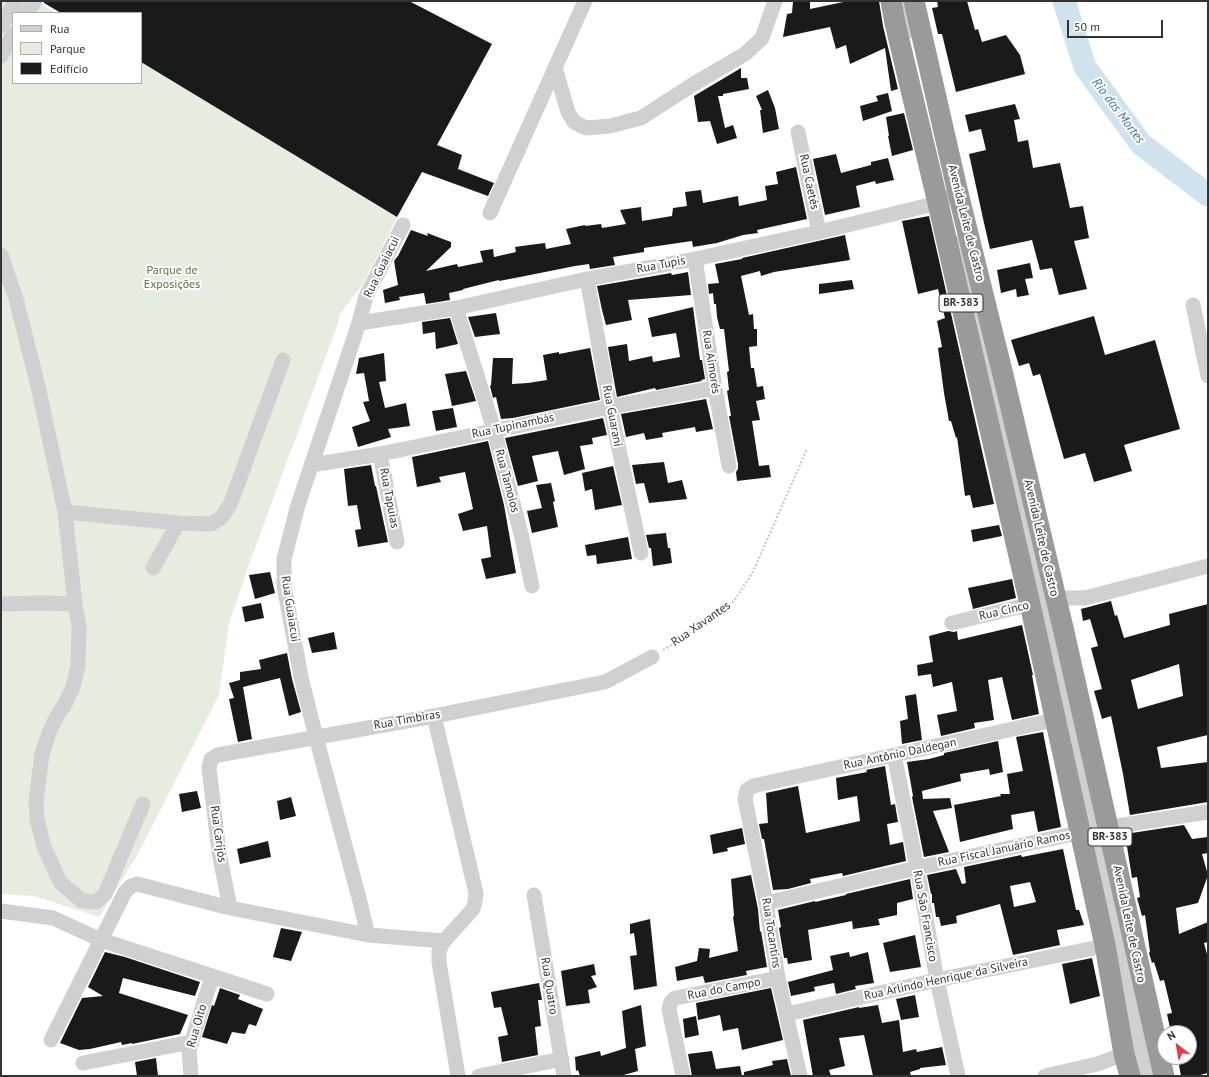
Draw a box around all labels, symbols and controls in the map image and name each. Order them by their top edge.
legend [12,12,142,84]
scale bar [1069,12,1165,38]
text: 50 m [1074,19,1100,34]
text: Rua [50,21,69,36]
text: Parque [50,41,85,56]
text: Edifício [50,61,88,76]
water label: Rio das Mortes [1088,75,1148,147]
street label: Rua Caetés [796,153,822,211]
street label: Avenida Leite de Castro [945,163,987,283]
street label: Rua Guaiacui [361,234,403,300]
street label: Rua Tupis [635,253,687,277]
park label: Parque de Exposições [144,264,200,292]
road number: BR-383 [939,294,983,312]
street label: Rua Aimorés [699,329,723,395]
street label: Rua Guarani [599,384,625,448]
street label: Rua Tupinambás [470,410,556,442]
street label: Rua Tamoios [492,448,522,514]
street label: Rua Tapuias [376,467,402,529]
street label: Avenida Leite de Castro [1021,478,1061,598]
street label: Rua Guaiacui [278,575,302,643]
street label: Rua Xavantes [669,598,733,650]
street label: Rua Cinco [978,598,1030,624]
street label: Rua Timbiras [373,707,441,733]
street label: Rua Antônio Daldegan [842,735,958,773]
street label: Rua Carijós [207,805,229,863]
street label: Rua Fiscal Januário Ramos [937,828,1071,870]
road number: BR-383 [1088,828,1132,846]
street label: Avenida Leite de Castro [1110,864,1148,984]
street label: Rua São Francisco [910,869,940,963]
street label: Rua Tocantins [758,897,784,969]
street label: Rua Arlindo Henrique da Silveira [863,955,1029,1003]
street label: Rua Quatro [537,956,561,1016]
street label: Rua do Campo [686,975,762,1003]
street label: Rua Oito [184,1003,210,1049]
north arrow [1157,1025,1197,1065]
text: N [1165,1028,1178,1043]

